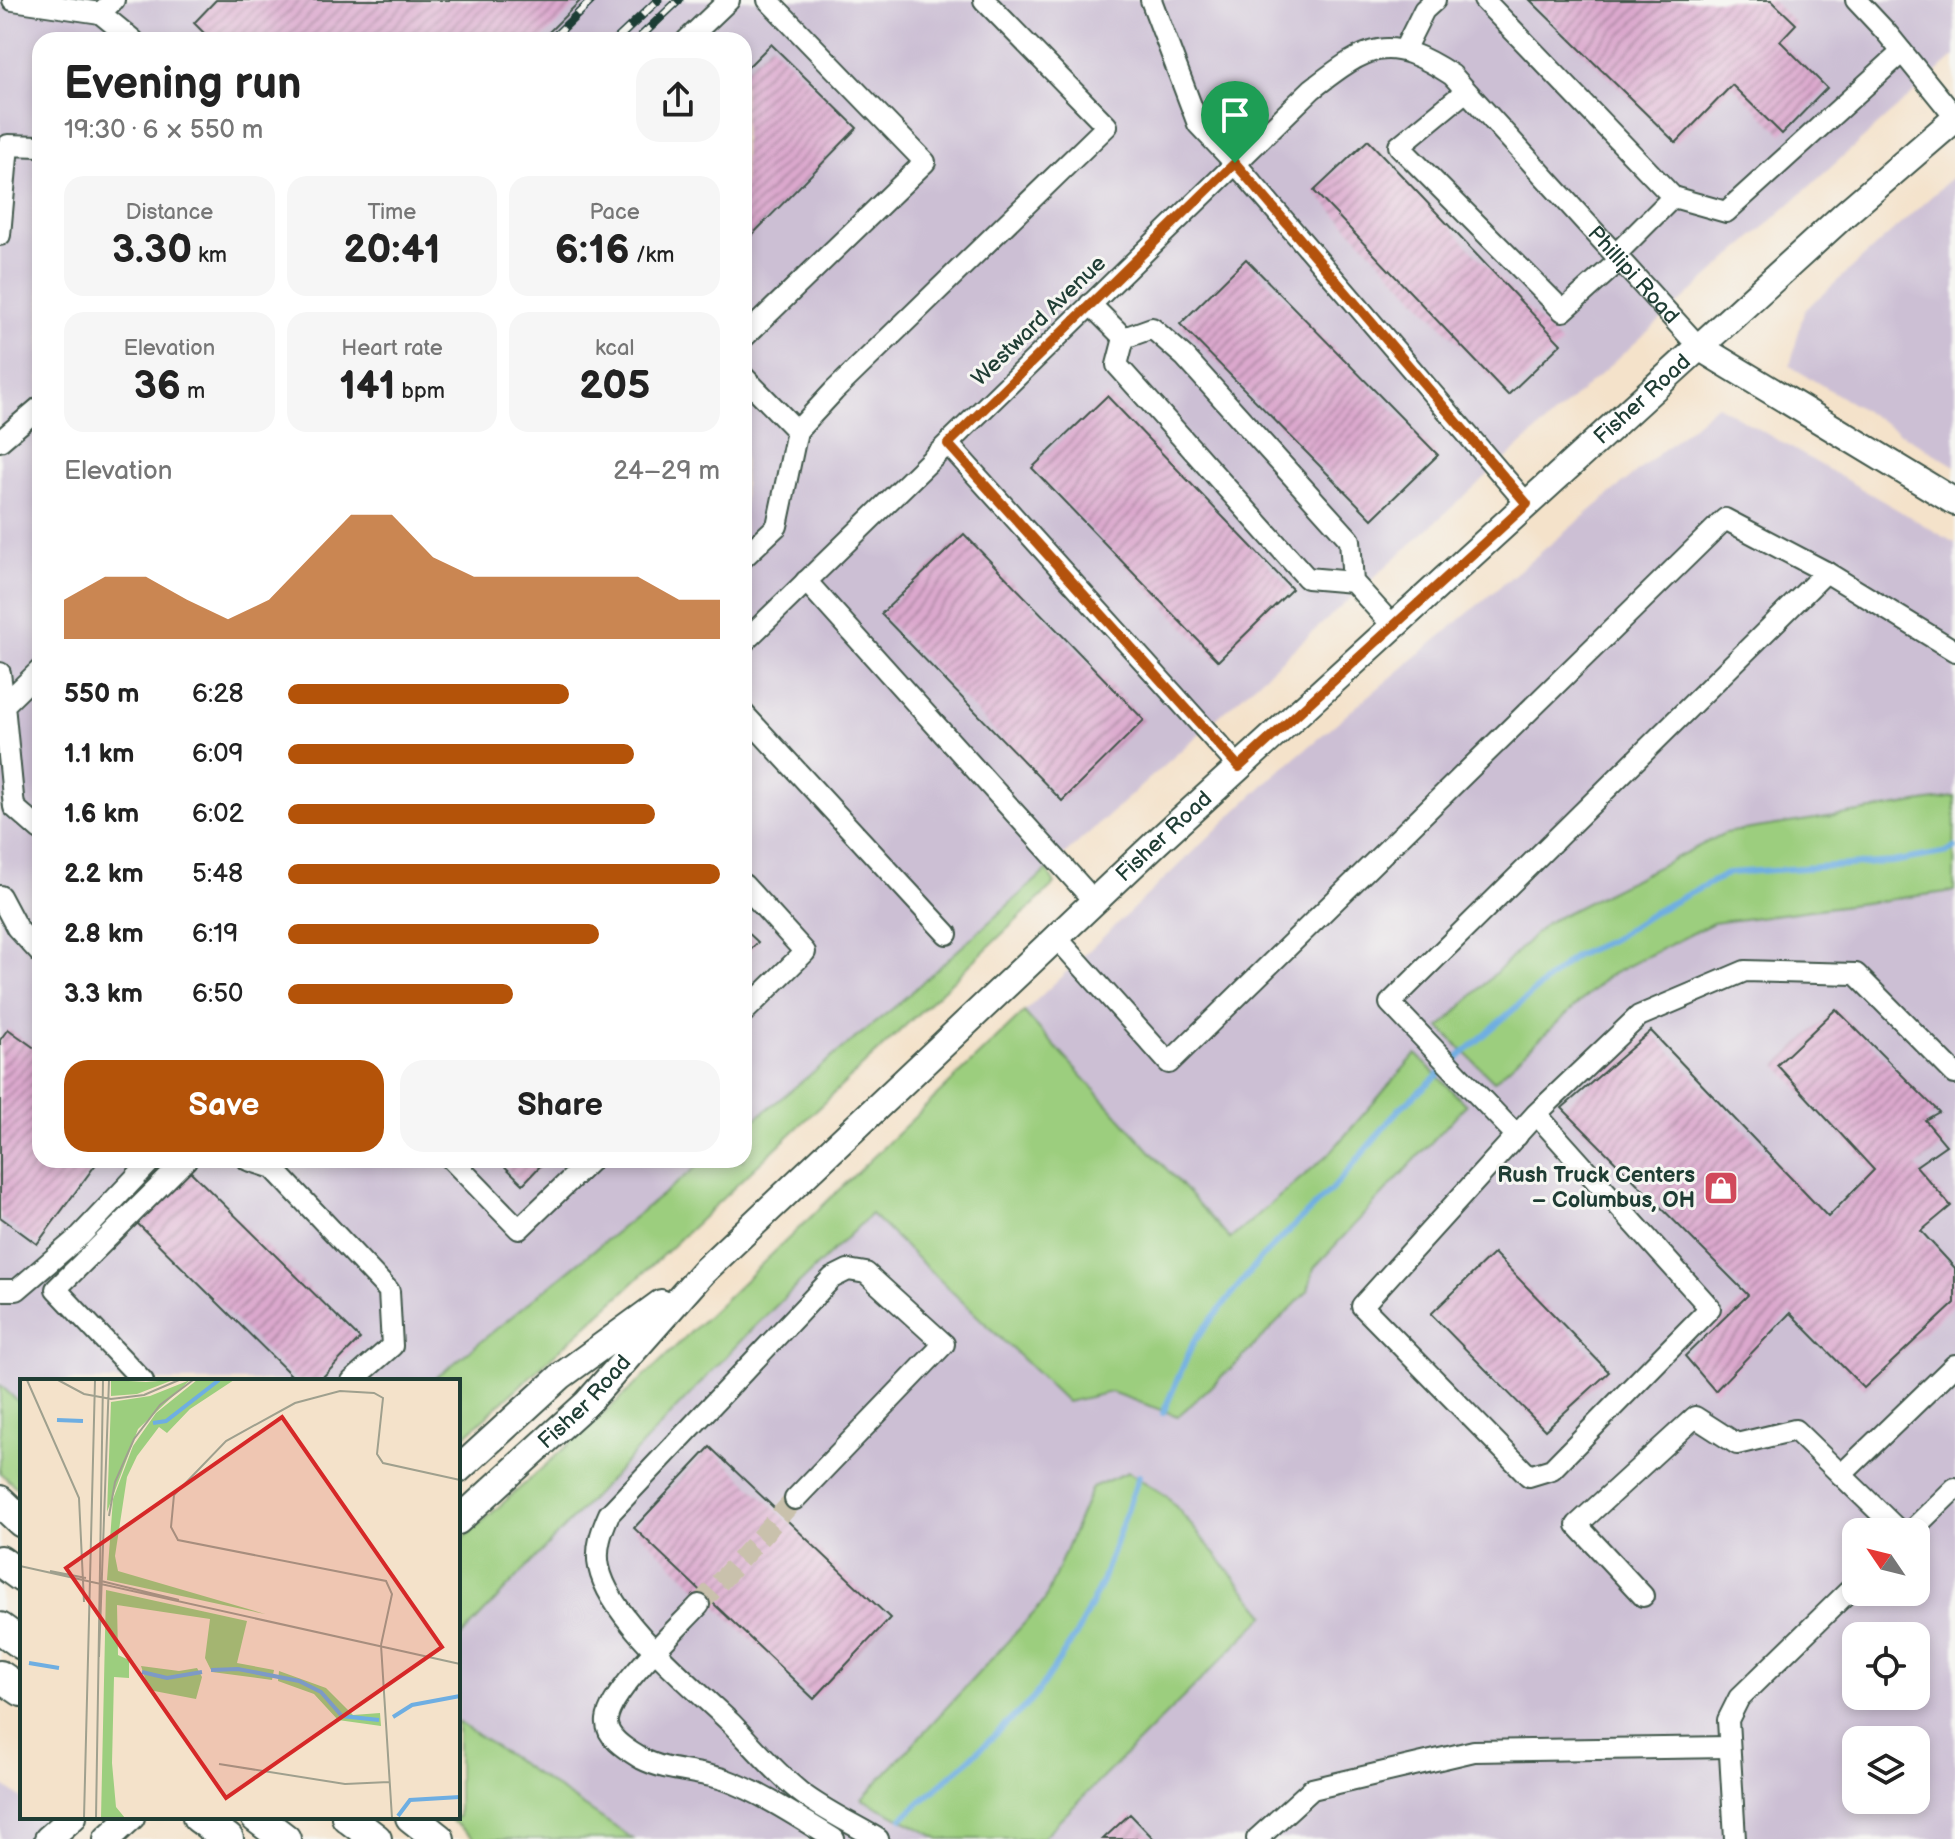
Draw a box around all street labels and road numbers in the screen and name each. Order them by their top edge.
street label: Phillipi Road [1582,220,1685,329]
street label: Westward Avenue [966,250,1112,392]
street label: Fisher Road [1588,348,1696,450]
street label: Fisher Road [1110,785,1218,887]
street label: Fisher Road [532,1349,637,1455]

